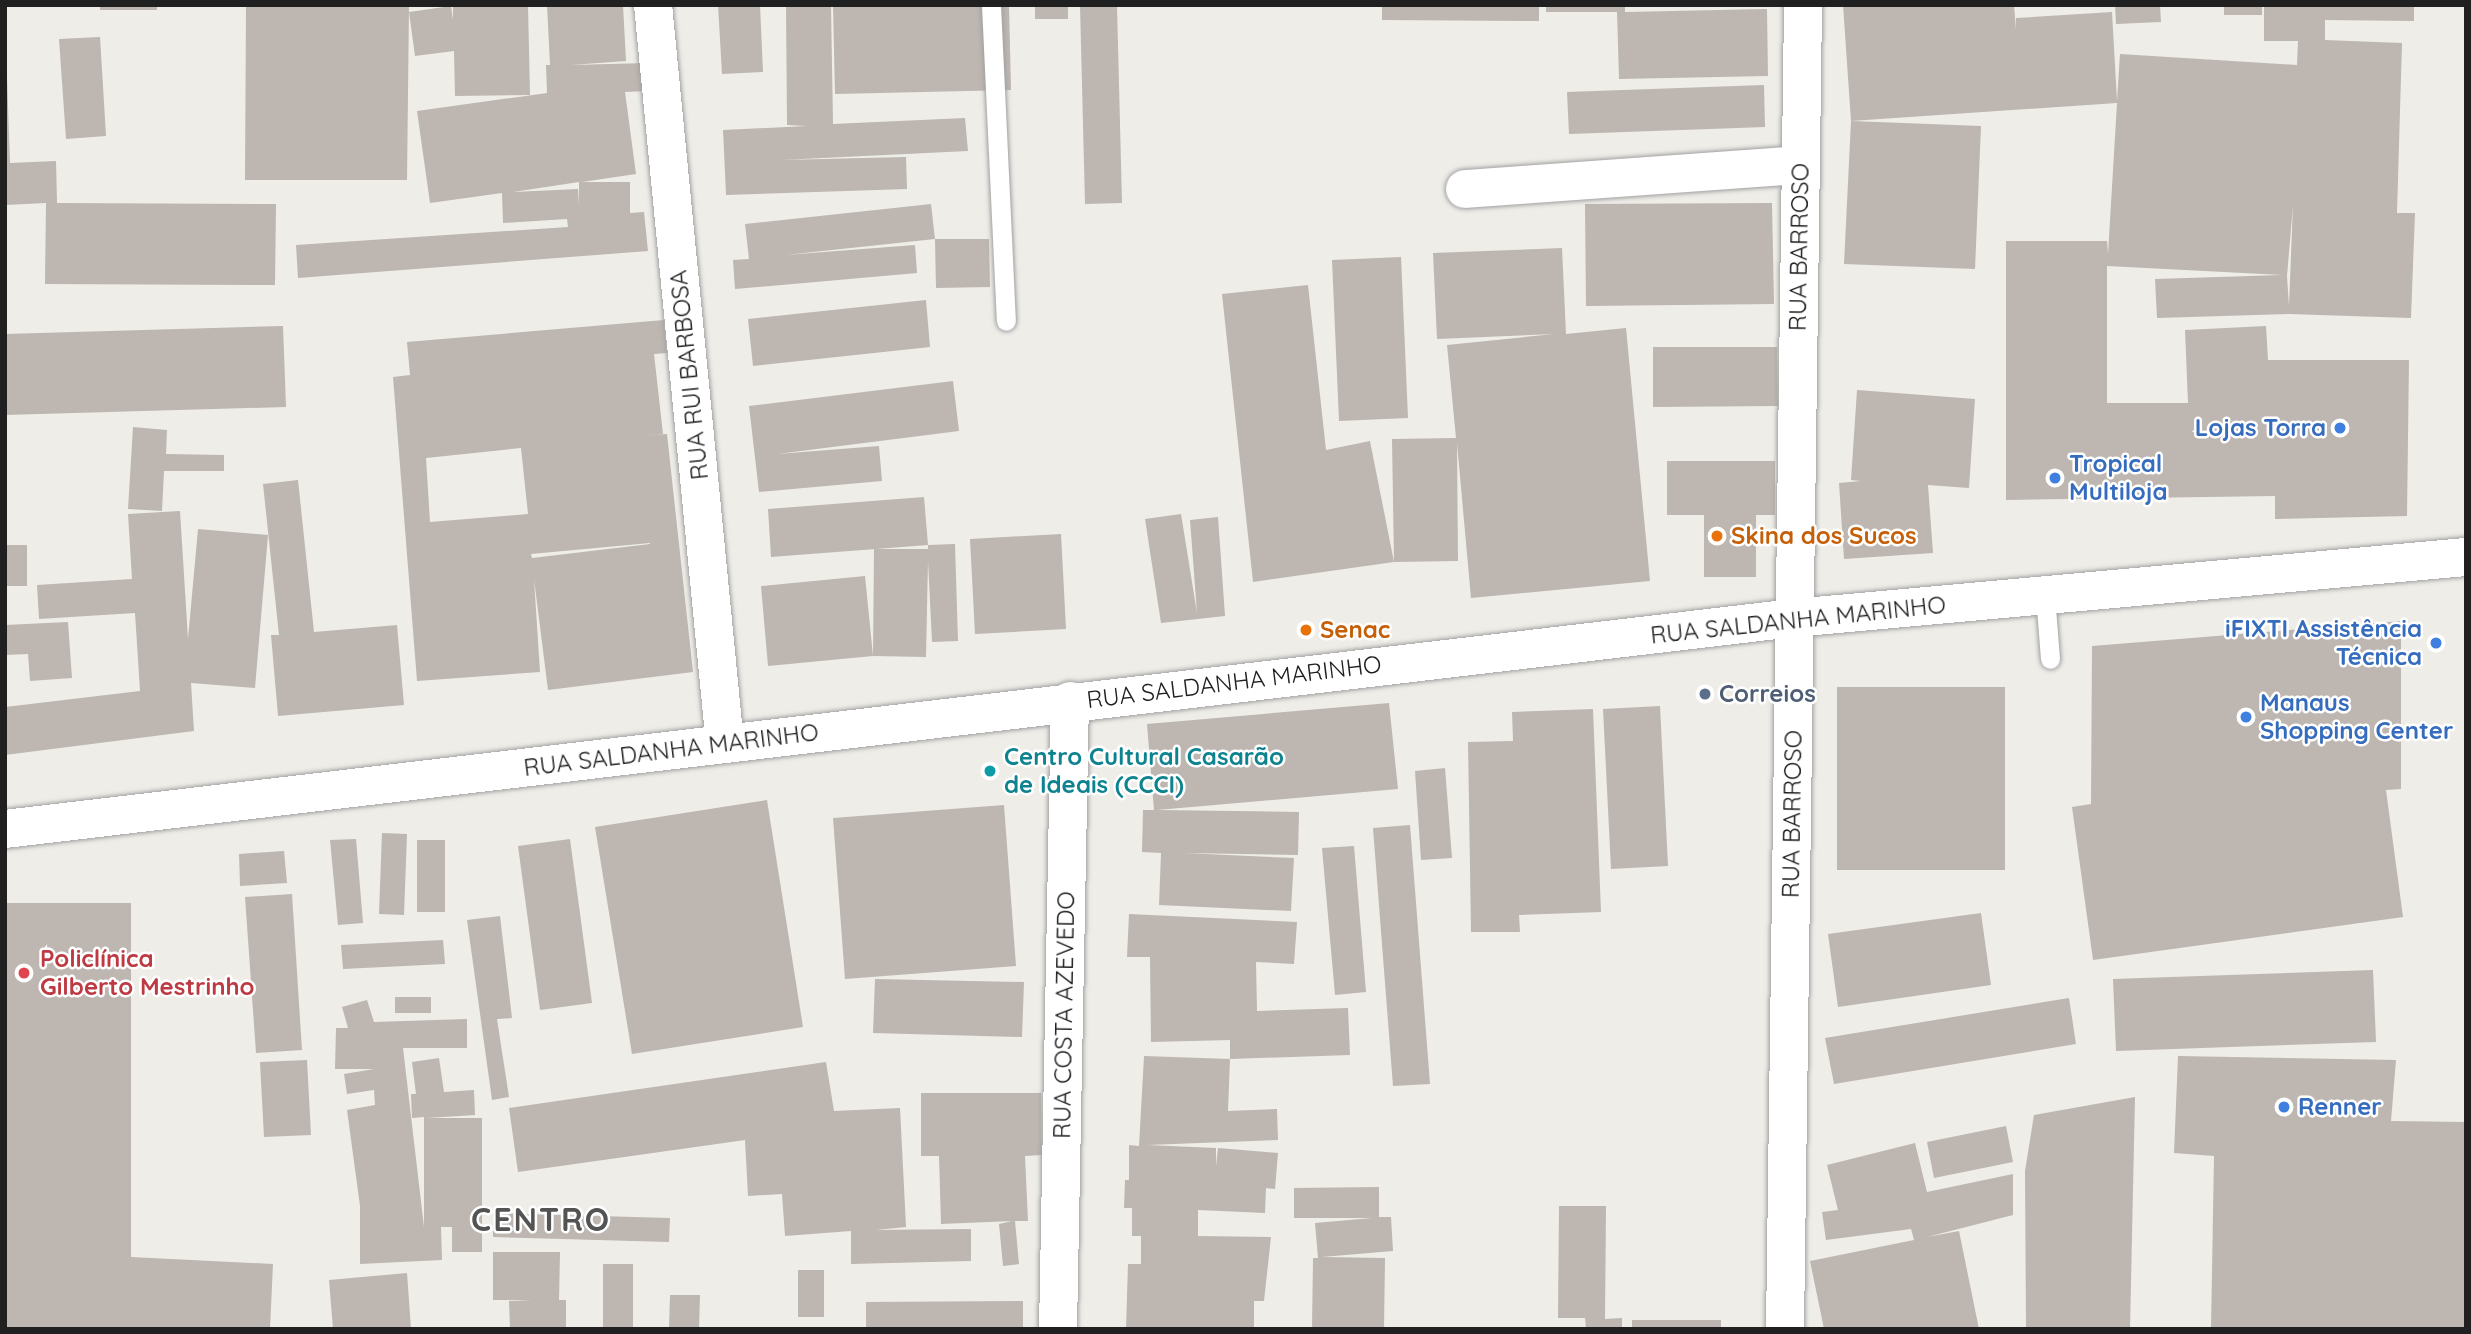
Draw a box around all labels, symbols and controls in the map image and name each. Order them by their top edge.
street label: RUA BARROSO [1783,163,1815,331]
street label: RUA RUI BARBOSA [664,269,714,481]
place label: Lojas Torra [2195,414,2326,442]
marker: Lojas Torra [2332,420,2348,436]
place label: Tropical Multiloja [2069,450,2168,506]
marker: Tropical Multiloja [2047,470,2063,486]
place label: Skina dos Sucos [1731,522,1917,550]
marker: Skina dos Sucos [1709,528,1725,544]
street label: RUA SALDANHA MARINHO [1649,590,1947,650]
place label: iFIXTI Assistência Técnica [2225,615,2422,671]
place label: Senac [1320,616,1390,644]
marker: Senac [1298,622,1314,638]
marker: iFIXTI Assistência Técnica [2428,635,2444,651]
street label: RUA SALDANHA MARINHO [1085,650,1383,714]
place label: Correios [1719,680,1816,708]
marker: Correios [1697,686,1713,702]
place label: Manaus Shopping Center [2260,689,2453,745]
marker: Manaus Shopping Center [2238,709,2254,725]
street label: RUA SALDANHA MARINHO [522,718,820,782]
street label: RUA BARROSO [1776,730,1808,898]
place label: Centro Cultural Casarão de Ideais (CCCI) [1004,743,1284,799]
marker: Centro Cultural Casarão de Ideais (CCCI) [982,763,998,779]
street label: RUA COSTA AZEVEDO [1047,891,1081,1139]
place label: Policlínica Gilberto Mestrinho [40,945,255,1001]
marker: Policlínica Gilberto Mestrinho [14,963,34,983]
place label: Renner [2298,1093,2382,1121]
marker: Renner [2276,1099,2292,1115]
district label: CENTRO [472,1200,610,1238]

